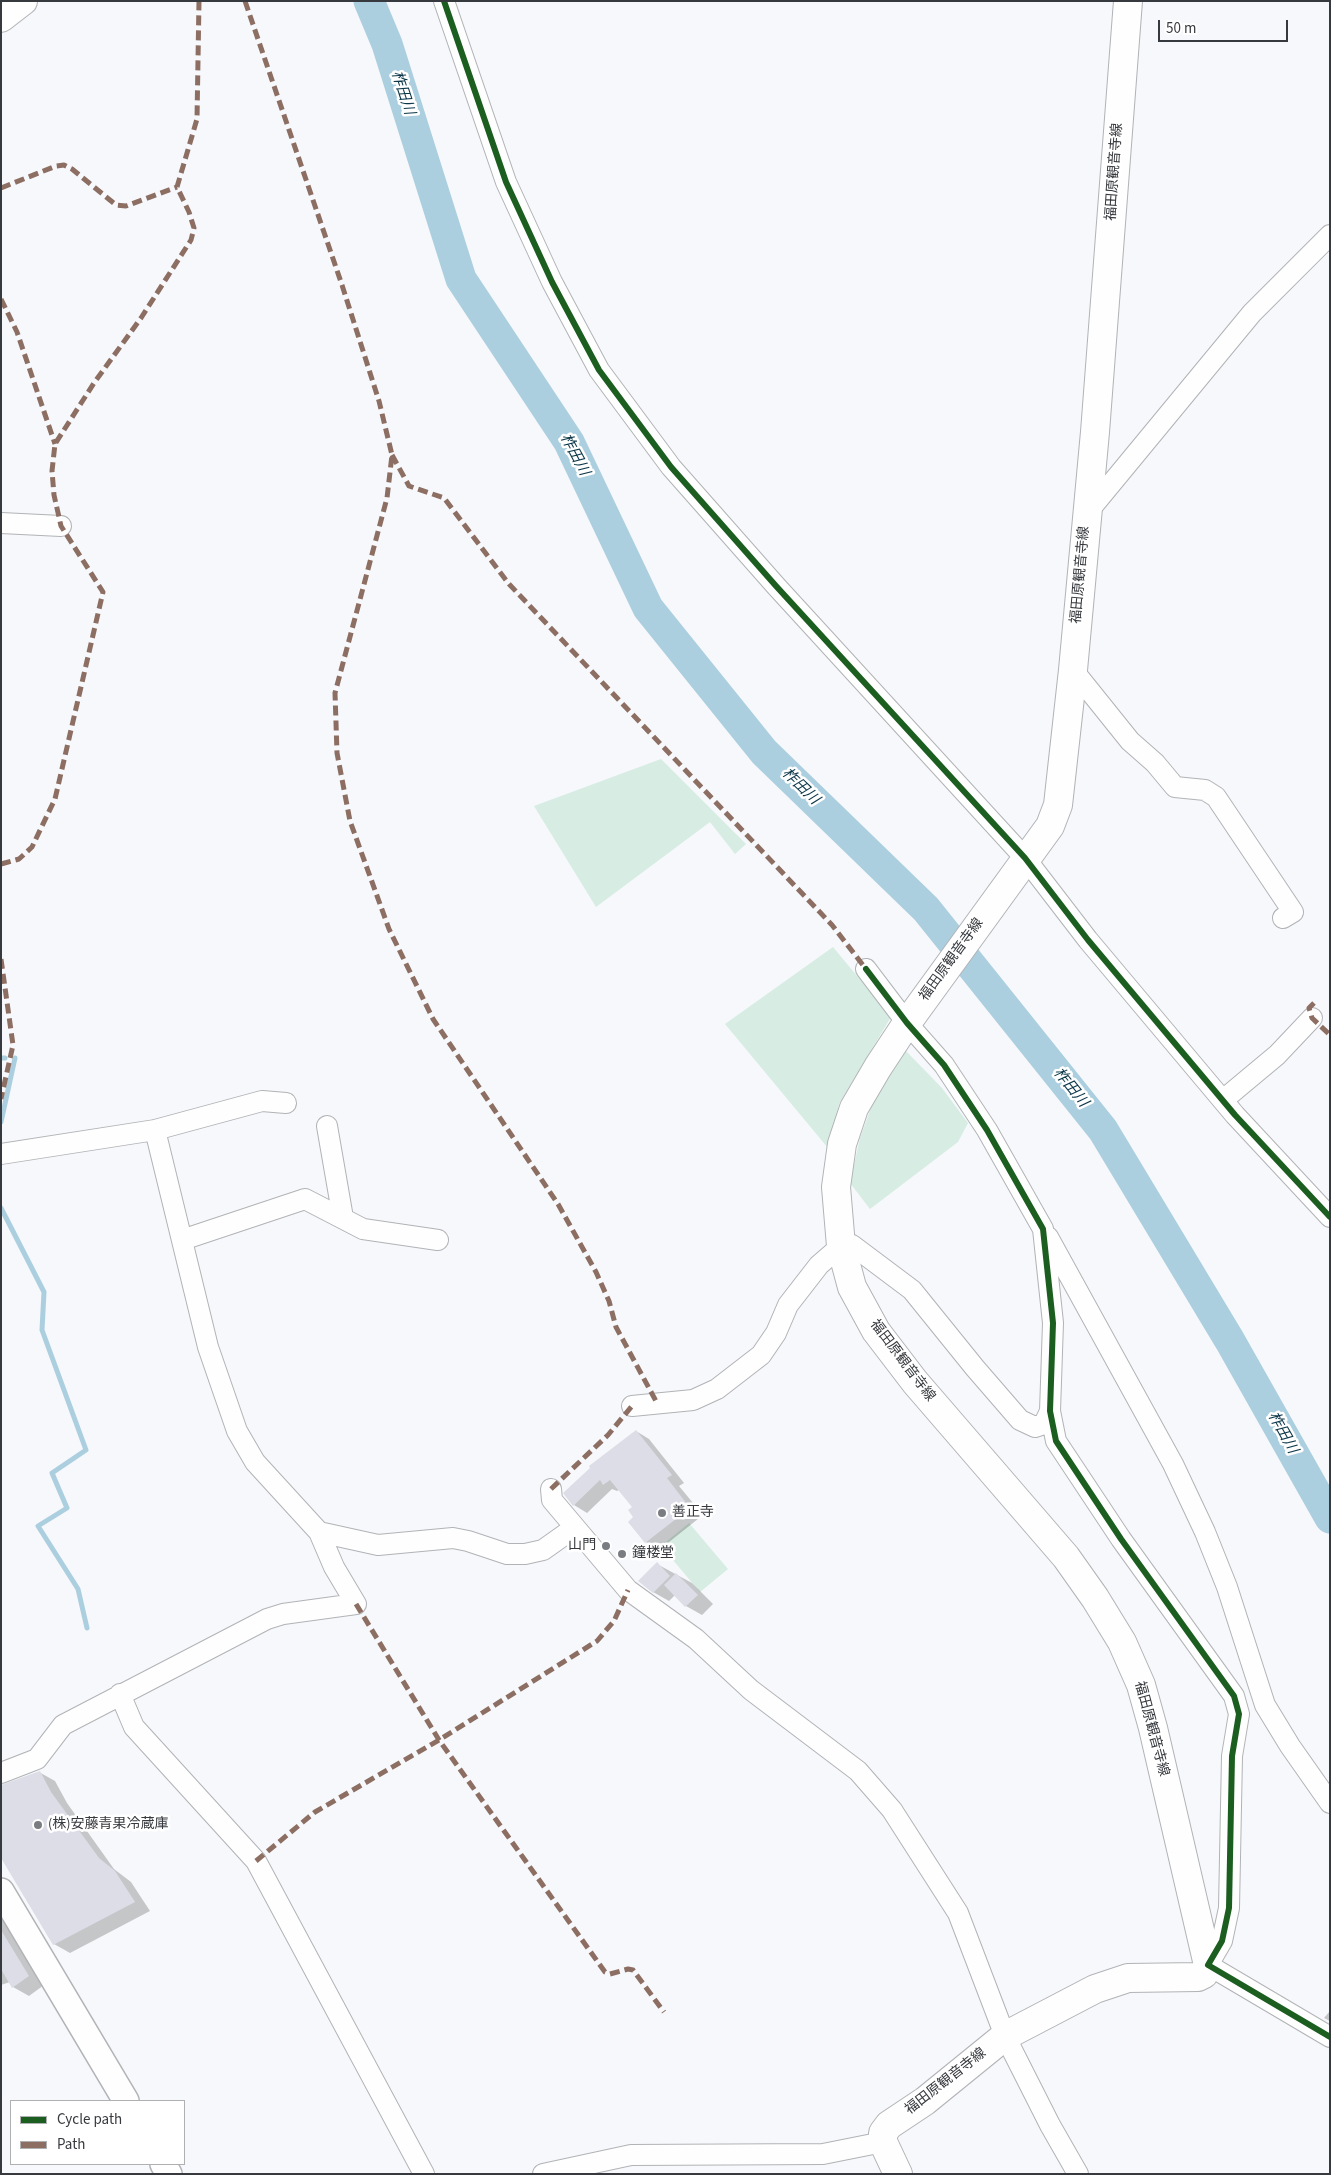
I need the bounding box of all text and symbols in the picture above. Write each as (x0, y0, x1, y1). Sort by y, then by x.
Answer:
scale bar (1161, 10, 1291, 42)
text: 50 m (1166, 18, 1196, 39)
water label: 柞田川 (386, 69, 418, 117)
street label: 福田原観音寺線 (1103, 123, 1127, 221)
water label: 柞田川 (555, 431, 593, 479)
street label: 福田原観音寺線 (1068, 525, 1094, 625)
water label: 柞田川 (778, 765, 822, 809)
street label: 福田原観音寺線 (916, 915, 988, 1005)
water label: 柞田川 (1049, 1065, 1091, 1111)
street label: 福田原観音寺線 (866, 1317, 938, 1405)
water label: 柞田川 (1263, 1409, 1301, 1457)
place label: 善正寺 (672, 1505, 714, 1521)
marker: 善正寺 (656, 1507, 668, 1519)
place label: 山門 (568, 1538, 596, 1554)
marker: 山門 (600, 1540, 612, 1552)
place label: 鐘楼堂 (632, 1546, 674, 1562)
marker: 鐘楼堂 (616, 1548, 628, 1560)
street label: 福田原観音寺線 (1130, 1679, 1172, 1779)
place label: (株)安藤青果冷蔵庫 (48, 1817, 168, 1833)
marker: (株)安藤青果冷蔵庫 (32, 1819, 44, 1831)
street label: 福田原観音寺線 (902, 2045, 990, 2119)
legend (10, 2100, 185, 2165)
text: Cycle path (57, 2109, 122, 2130)
text: Path (57, 2134, 85, 2155)

